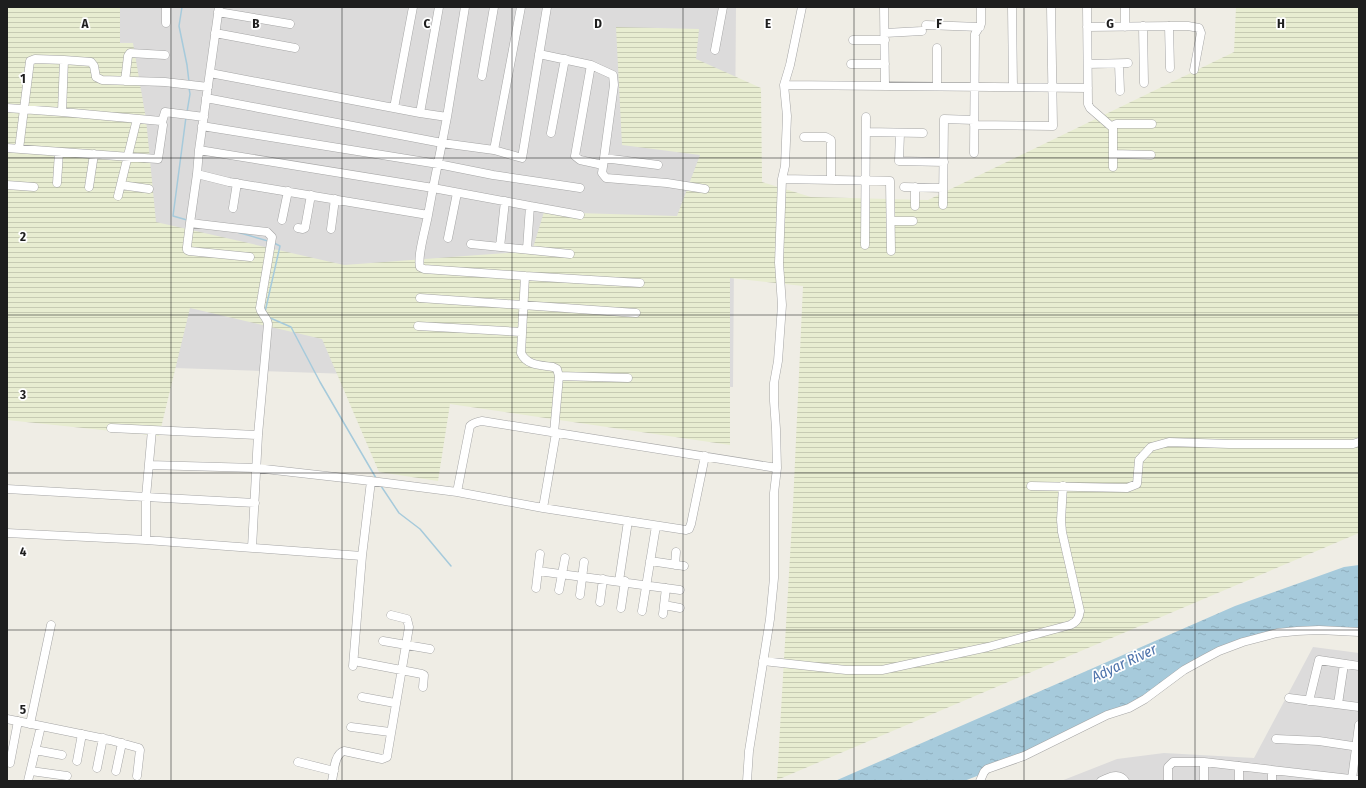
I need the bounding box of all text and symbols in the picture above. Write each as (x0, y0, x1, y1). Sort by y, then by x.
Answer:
text: A (80, 16, 89, 31)
text: B (252, 16, 260, 31)
text: C (424, 16, 431, 31)
text: D (594, 16, 602, 31)
text: E (765, 16, 771, 31)
text: F (936, 16, 942, 31)
text: G (1106, 16, 1114, 31)
text: H (1277, 16, 1285, 31)
text: 1 (20, 71, 26, 86)
text: 2 (19, 229, 26, 244)
text: 3 (19, 387, 26, 402)
text: 4 (20, 544, 27, 559)
water label: Adyar River (1088, 640, 1160, 686)
text: 5 (20, 702, 26, 717)

